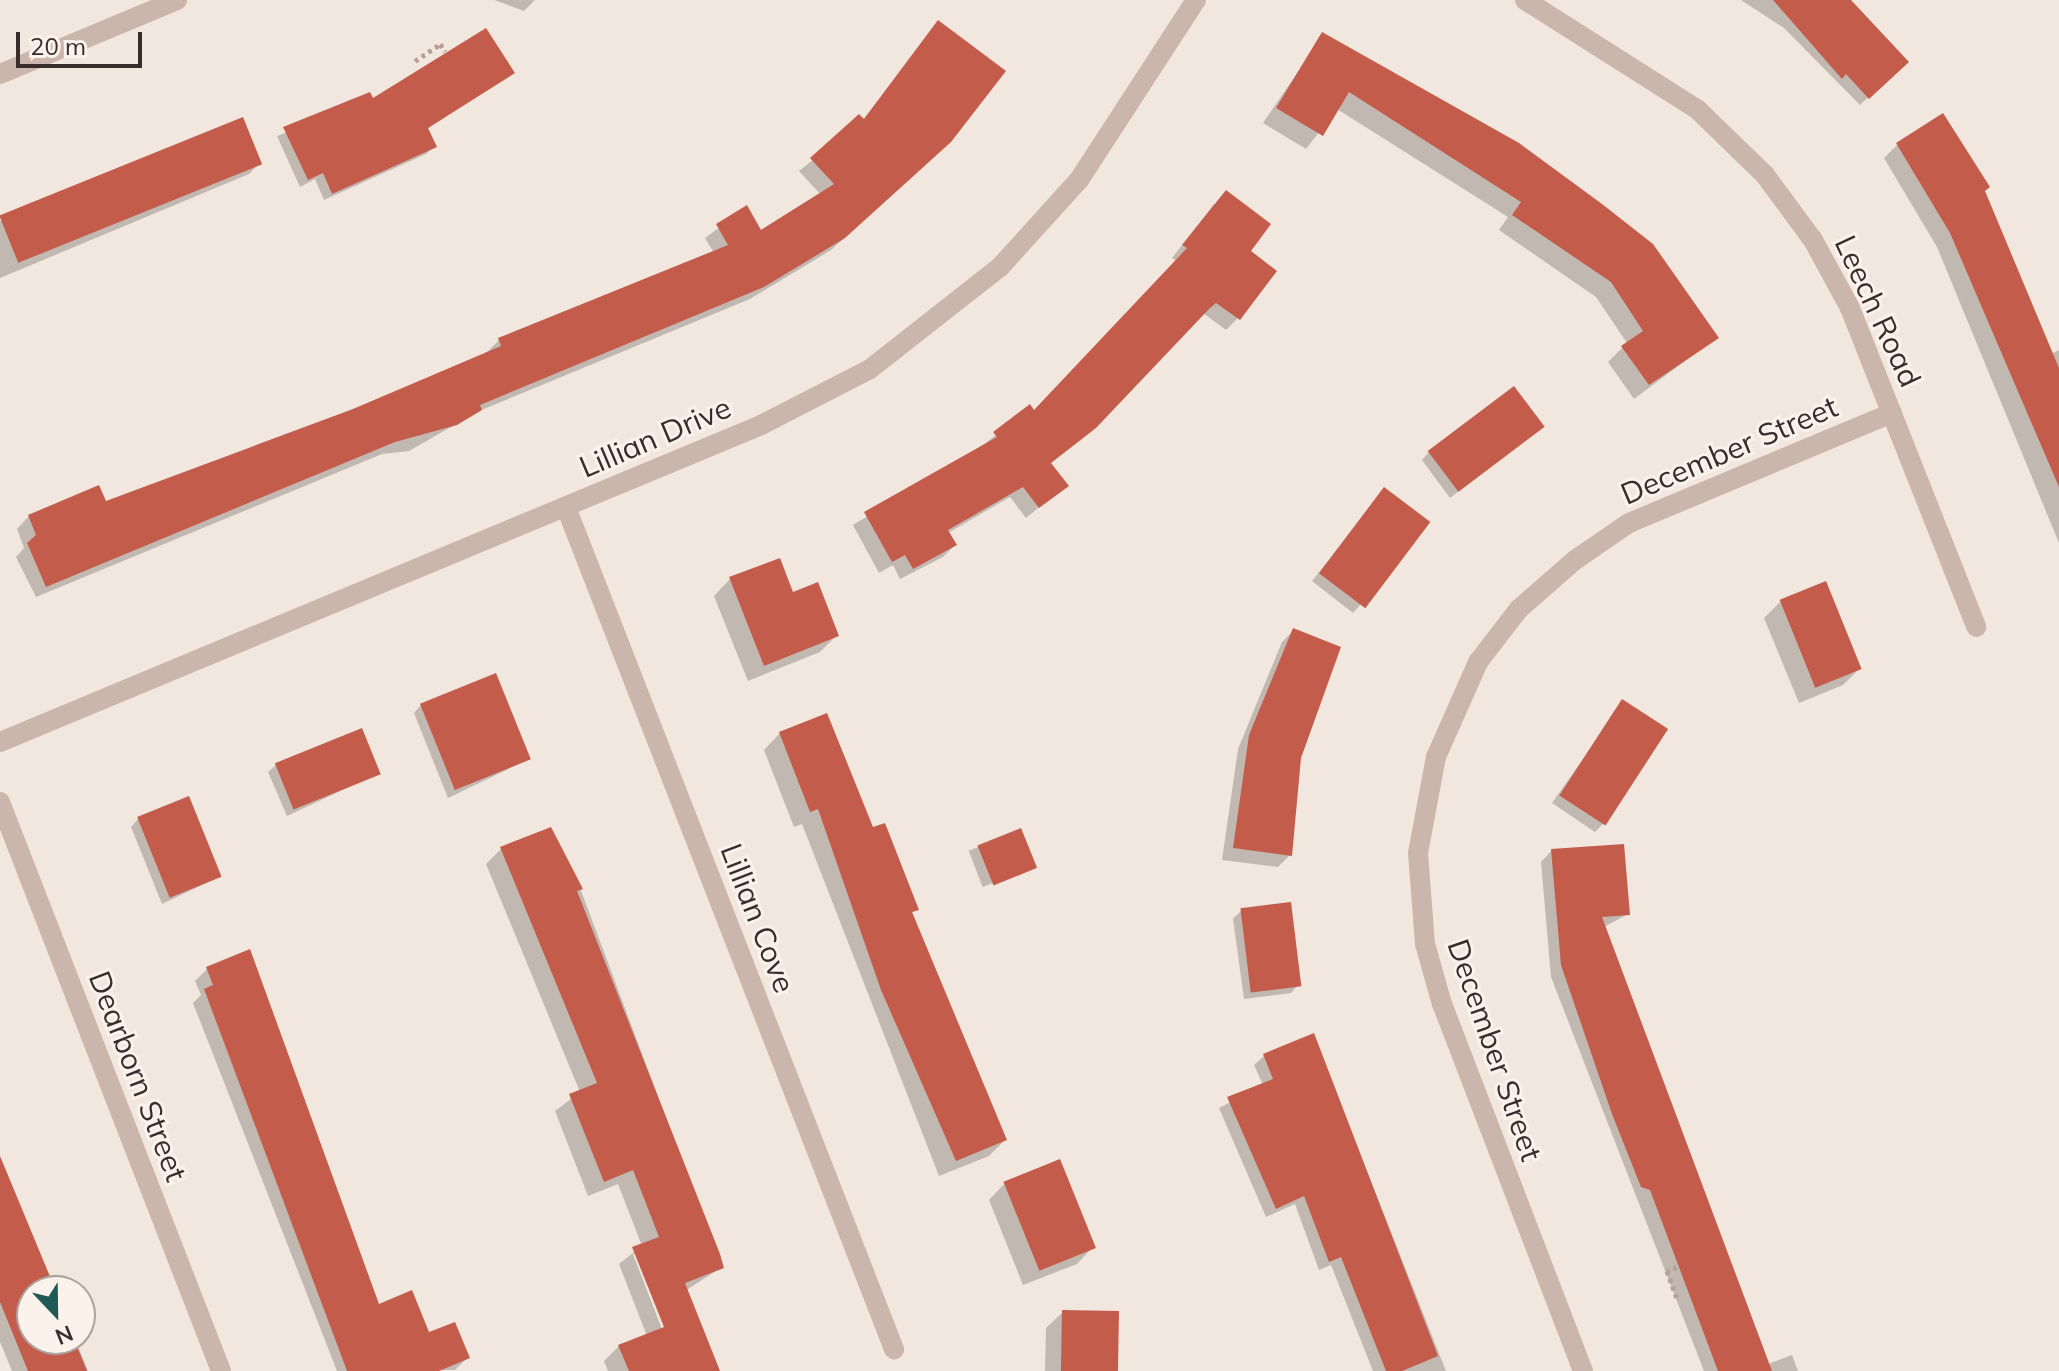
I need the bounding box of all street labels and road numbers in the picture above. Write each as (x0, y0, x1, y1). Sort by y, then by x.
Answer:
street label: Leech Road (1827, 230, 1929, 392)
street label: December Street (1615, 388, 1843, 512)
street label: Lillian Drive (574, 389, 736, 485)
street label: Lillian Cove (713, 838, 803, 998)
street label: December Street (1440, 934, 1550, 1166)
street label: Dearborn Street (81, 966, 195, 1186)

